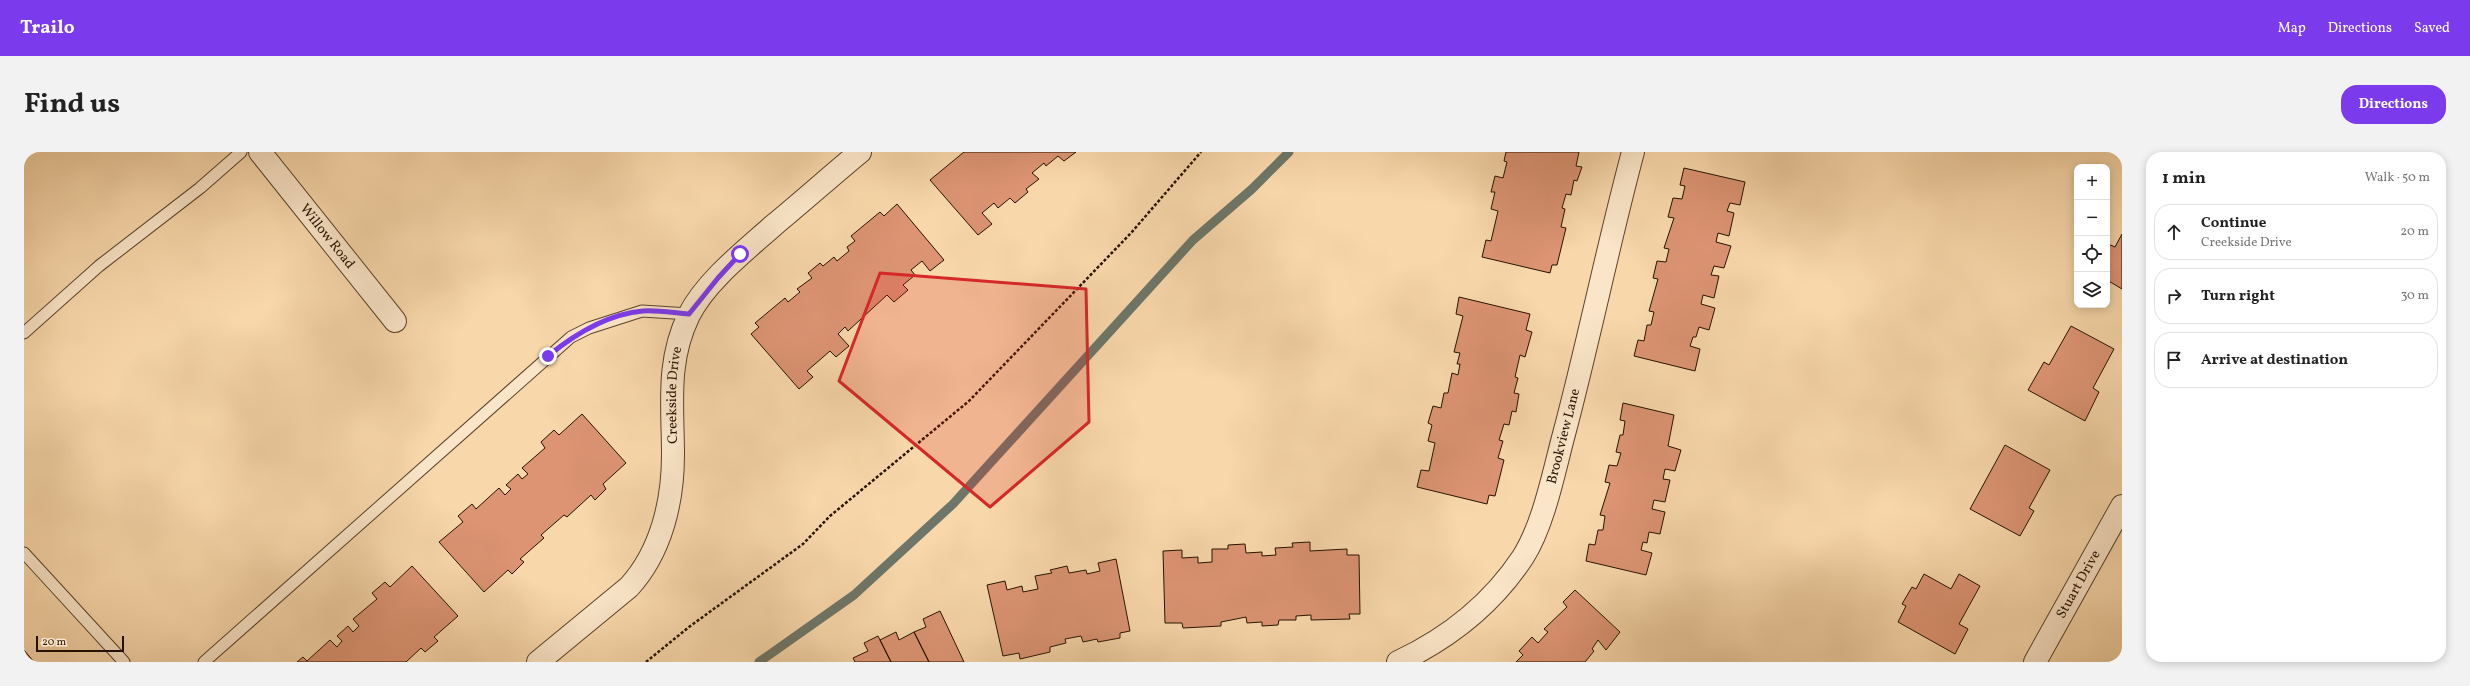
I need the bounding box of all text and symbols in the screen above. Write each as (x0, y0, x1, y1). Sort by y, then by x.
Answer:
text: Trailo (20, 15, 75, 41)
text: Map (2278, 19, 2306, 38)
text: Directions (2328, 19, 2392, 38)
text: Saved (2414, 19, 2450, 38)
text: Find us (24, 85, 120, 124)
button: Directions (2341, 85, 2446, 124)
map controls (2074, 164, 2110, 308)
button: + (2074, 164, 2110, 200)
text: 1 min (2162, 167, 2206, 190)
text: Walk · 50 m (2365, 169, 2430, 187)
street label: Willow Road (296, 200, 359, 273)
button: − (2074, 200, 2110, 236)
text: Continue (2201, 213, 2266, 234)
icon: ahead (2163, 221, 2185, 243)
text: 20 m (2400, 223, 2429, 241)
text: Creekside Drive (2201, 234, 2292, 252)
button: locate (2074, 236, 2110, 272)
route start (731, 245, 749, 263)
button: layers (2074, 272, 2110, 308)
icon: right (2163, 285, 2185, 307)
text: Turn right (2201, 286, 2275, 307)
text: 30 m (2401, 287, 2429, 305)
street label: Creekside Drive (662, 344, 687, 444)
route end (539, 347, 557, 365)
icon: arrive (2163, 349, 2185, 371)
text: Arrive at destination (2201, 350, 2348, 371)
street label: Brookview Lane (1542, 386, 1585, 486)
street label: Stuart Drive (2052, 546, 2105, 622)
scale bar (36, 634, 124, 653)
text: 20 m (42, 635, 66, 650)

